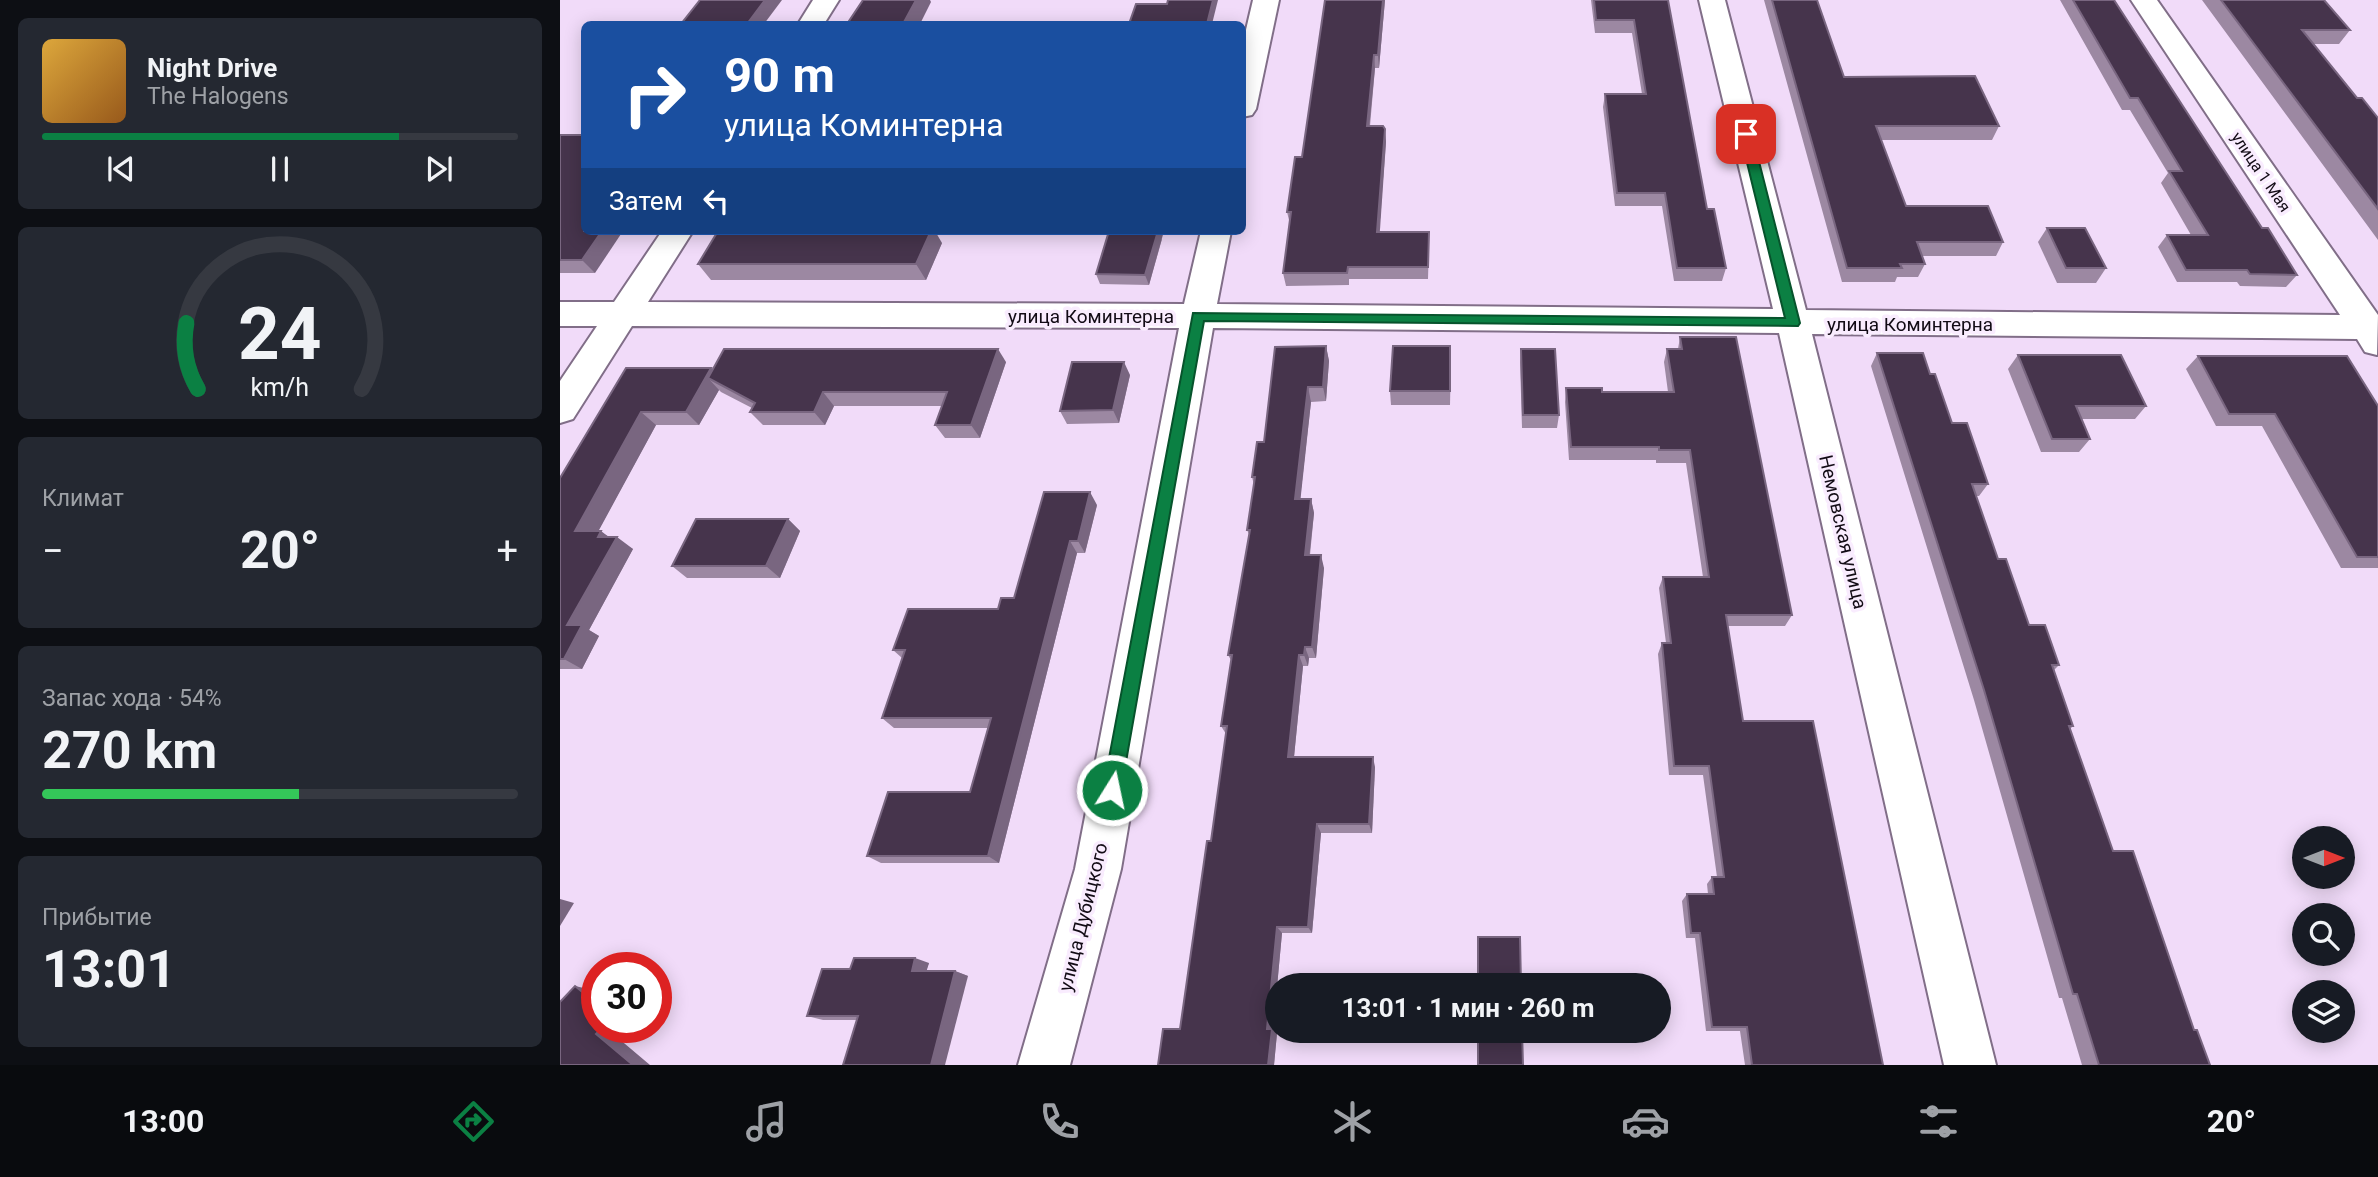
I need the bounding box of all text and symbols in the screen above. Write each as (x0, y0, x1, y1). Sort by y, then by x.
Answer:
text: 90 m (724, 47, 835, 104)
icon: right (609, 49, 700, 140)
text: Night Drive (147, 53, 277, 83)
text: The Halogens (147, 83, 289, 110)
pin (1716, 104, 1776, 164)
text: улица Коминтерна (724, 106, 1004, 144)
icon: arrive (1727, 115, 1765, 153)
street label: улица 1 Мая (2227, 128, 2295, 216)
icon: previous (102, 150, 140, 188)
icon: pause (261, 150, 299, 188)
icon: next (420, 150, 458, 188)
icon: left (697, 182, 735, 220)
text: Затем (609, 186, 683, 216)
text: 24 (238, 292, 322, 378)
street label: улица Коминтерна (1008, 305, 1174, 328)
street label: улица Коминтерна (1827, 313, 1993, 336)
text: km/h (251, 373, 309, 402)
street label: Немовская улица (1814, 453, 1872, 611)
text: Климат (42, 485, 124, 512)
text: 20° (240, 520, 320, 581)
text: − (42, 529, 64, 573)
text: + (496, 529, 518, 573)
text: Запас хода · 54% (42, 685, 222, 712)
text: 270 km (42, 720, 217, 781)
position arrow (1075, 753, 1149, 827)
north arrow (2292, 826, 2356, 889)
map controls (2292, 826, 2355, 1043)
street label: улица Дубицкого (1053, 840, 1113, 994)
button: search (2292, 903, 2355, 966)
text: Прибытие (42, 904, 152, 931)
text: 13:01 (42, 939, 176, 1000)
speed limit sign: 30 (581, 952, 672, 1043)
button: layers (2292, 980, 2355, 1043)
text: 13:01 · 1 мин · 260 m (1342, 993, 1594, 1023)
icon: directions (449, 1097, 498, 1146)
icon: music (742, 1097, 791, 1146)
icon: phone (1035, 1097, 1084, 1146)
icon: climate (1328, 1097, 1377, 1146)
icon: car (1621, 1097, 1670, 1146)
icon: filters (1914, 1097, 1963, 1146)
text: 13:00 (122, 1102, 204, 1140)
text: 20° (2207, 1102, 2256, 1140)

